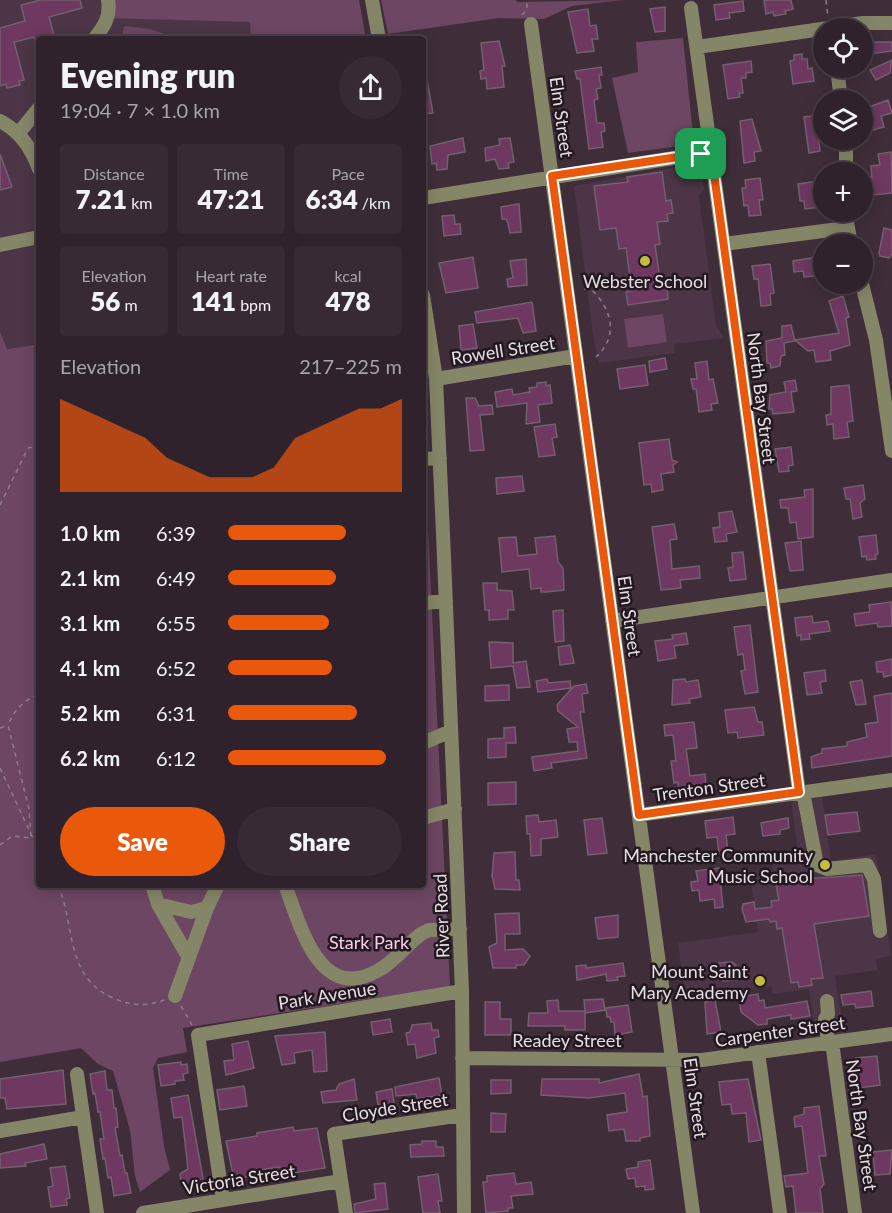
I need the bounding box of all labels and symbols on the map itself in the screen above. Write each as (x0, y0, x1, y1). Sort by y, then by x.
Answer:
street label: Elm Street (545, 75, 579, 159)
pin (675, 128, 726, 179)
marker: Webster School (638, 254, 652, 268)
place label: Webster School (583, 270, 707, 292)
street label: Rowell Street (450, 331, 557, 369)
street label: North Bay Street (743, 331, 781, 466)
street label: Elm Street (613, 574, 647, 658)
street label: Trenton Street (652, 768, 767, 806)
place label: Manchester Community Music School (623, 844, 814, 887)
marker: Manchester Community Music School (818, 858, 832, 872)
street label: River Road (429, 873, 453, 959)
park label: Stark Park (329, 931, 410, 953)
place label: Mount Saint Mary Academy (630, 960, 749, 1003)
marker: Mount Saint Mary Academy (753, 974, 767, 988)
street label: Park Avenue (277, 976, 377, 1014)
street label: Carpenter Street (714, 1011, 847, 1051)
street label: Readey Street (512, 1029, 622, 1051)
street label: Elm Street (679, 1056, 713, 1140)
street label: North Bay Street (842, 1058, 882, 1193)
street label: Cloyde Street (341, 1088, 450, 1126)
street label: Victoria Street (181, 1159, 297, 1199)

